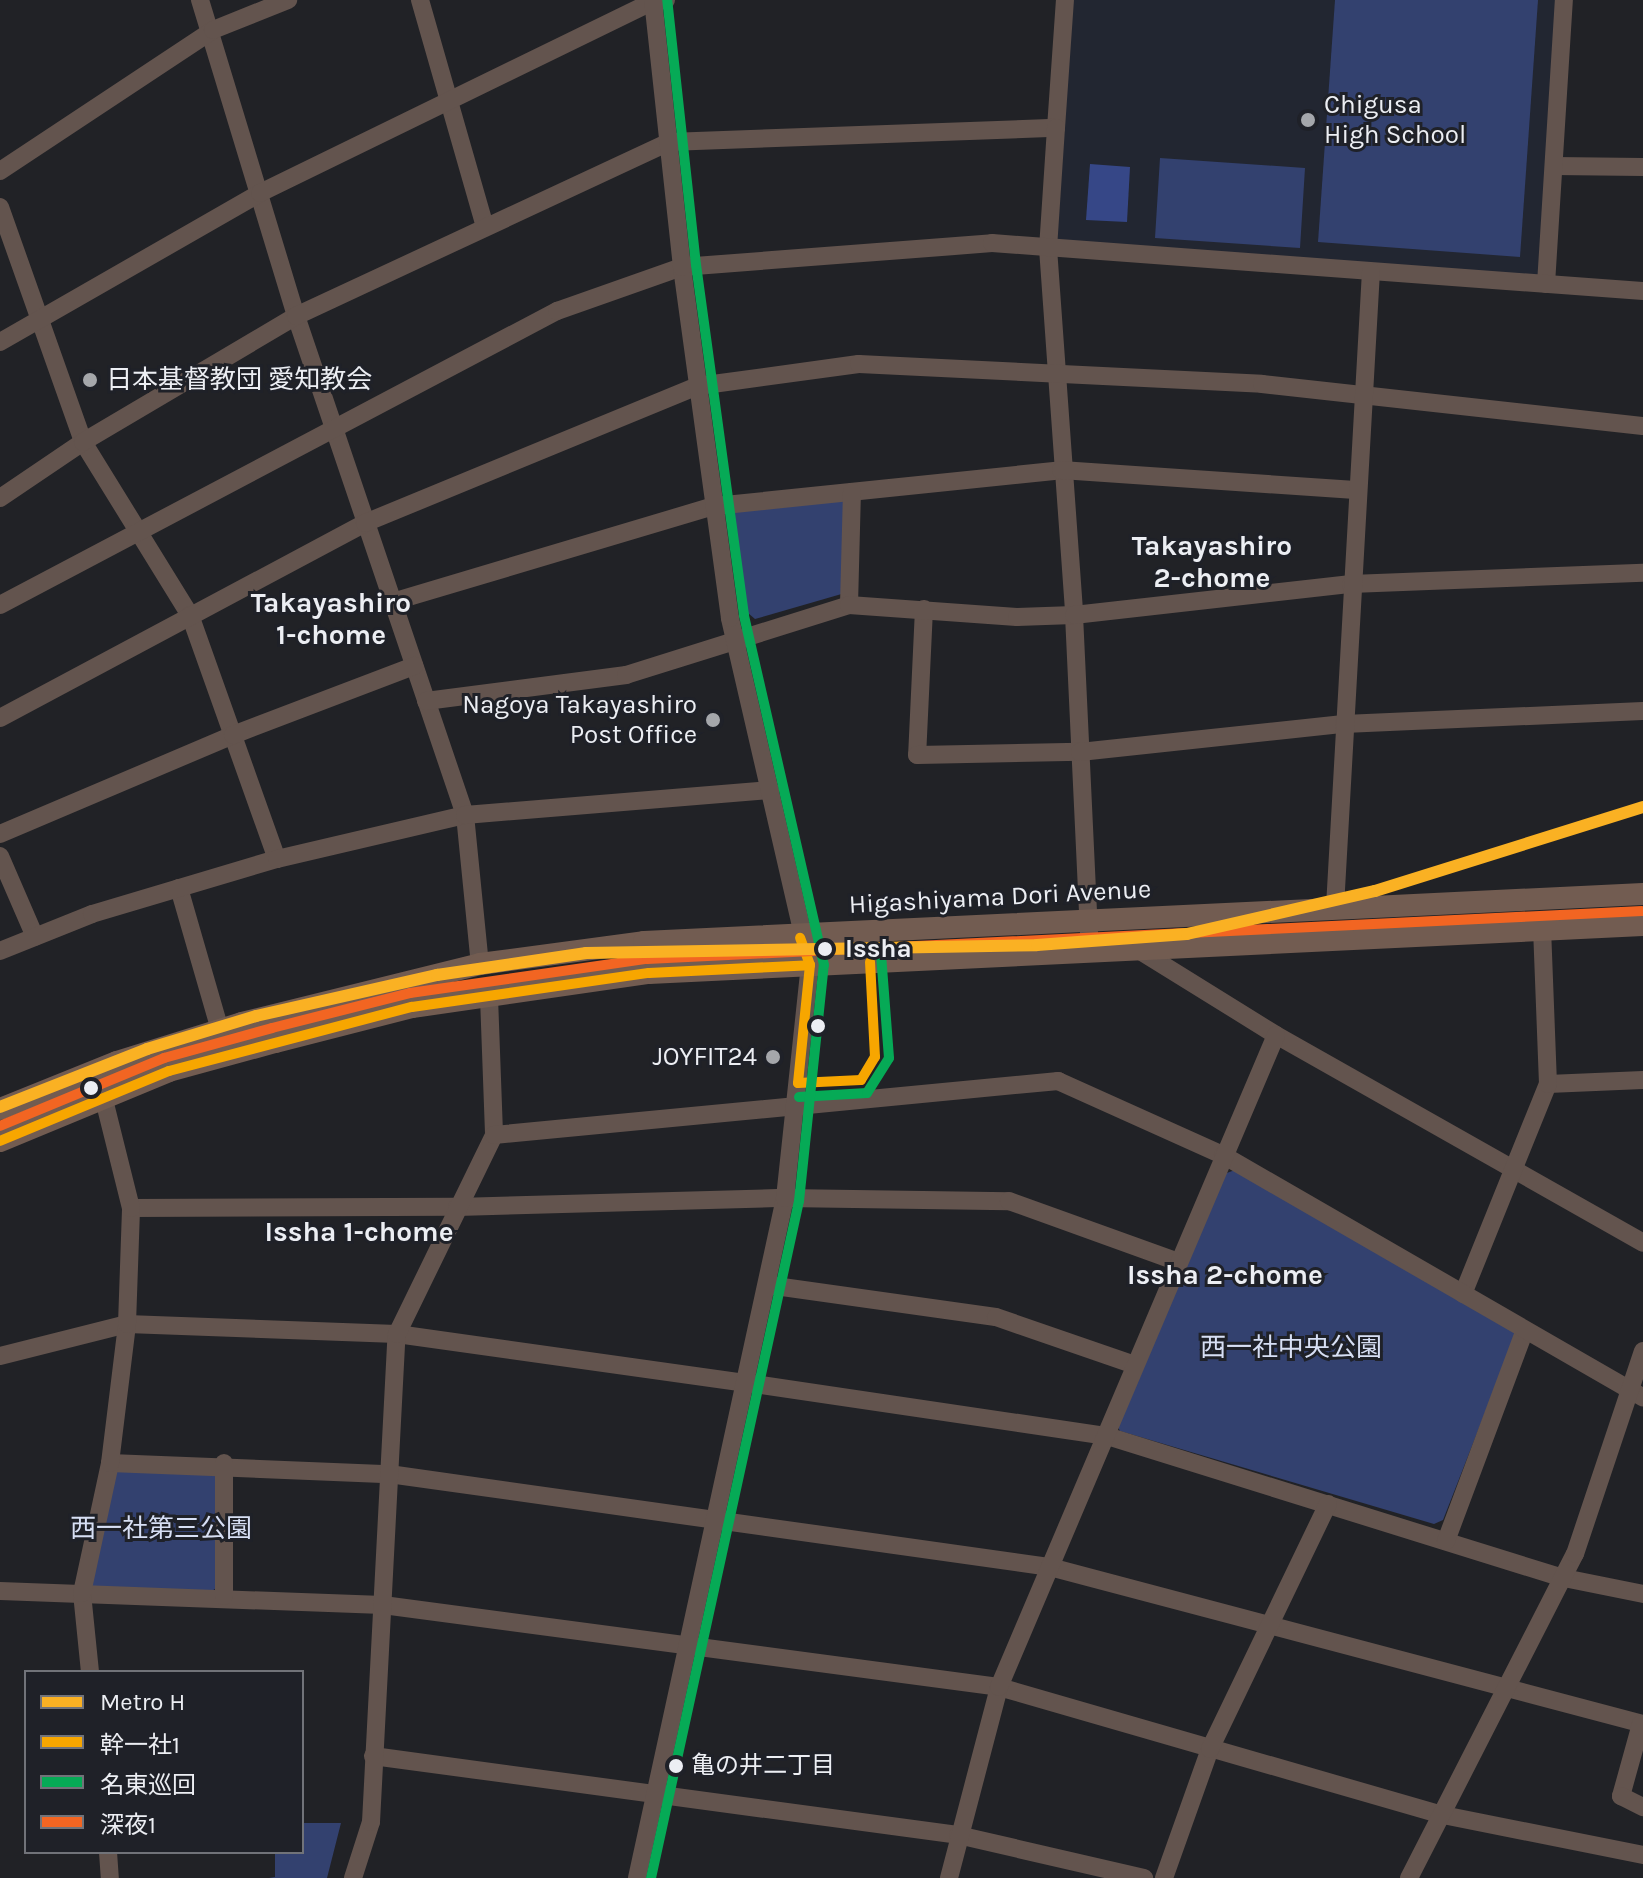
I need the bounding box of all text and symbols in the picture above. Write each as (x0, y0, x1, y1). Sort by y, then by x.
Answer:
place label: Chigusa High School (1324, 89, 1466, 150)
marker: Chigusa High School (1299, 111, 1317, 129)
place label: 日本基督教団 愛知教会 (106, 364, 372, 396)
marker: 日本基督教団 愛知教会 (81, 371, 99, 389)
district label: Takayashiro 2-chome (1132, 529, 1292, 595)
district label: Takayashiro 1-chome (251, 586, 411, 652)
place label: Nagoya Takayashiro Post Office (462, 689, 697, 750)
marker: Nagoya Takayashiro Post Office (704, 711, 722, 729)
street label: Higashiyama Dori Avenue (848, 874, 1152, 920)
place label: Issha (845, 933, 912, 965)
marker: Issha (812, 936, 838, 962)
unlabelled marker (810, 1018, 826, 1034)
place label: JOYFIT24 (652, 1041, 757, 1073)
marker: JOYFIT24 (764, 1048, 782, 1066)
unlabelled marker (83, 1080, 99, 1096)
district label: Issha 1-chome (265, 1215, 453, 1249)
district label: Issha 2-chome (1127, 1258, 1323, 1292)
park label: 西一社中央公園 (1200, 1332, 1382, 1364)
park label: 西一社第三公園 (70, 1513, 252, 1545)
legend (24, 1670, 304, 1854)
text: Metro H (100, 1688, 185, 1716)
text: 幹一社1 (100, 1731, 180, 1759)
place label: 亀の井二丁目 (691, 1752, 835, 1780)
marker: 亀の井二丁目 (668, 1758, 684, 1774)
text: 名東巡回 (100, 1771, 196, 1799)
text: 深夜1 (100, 1811, 156, 1839)

